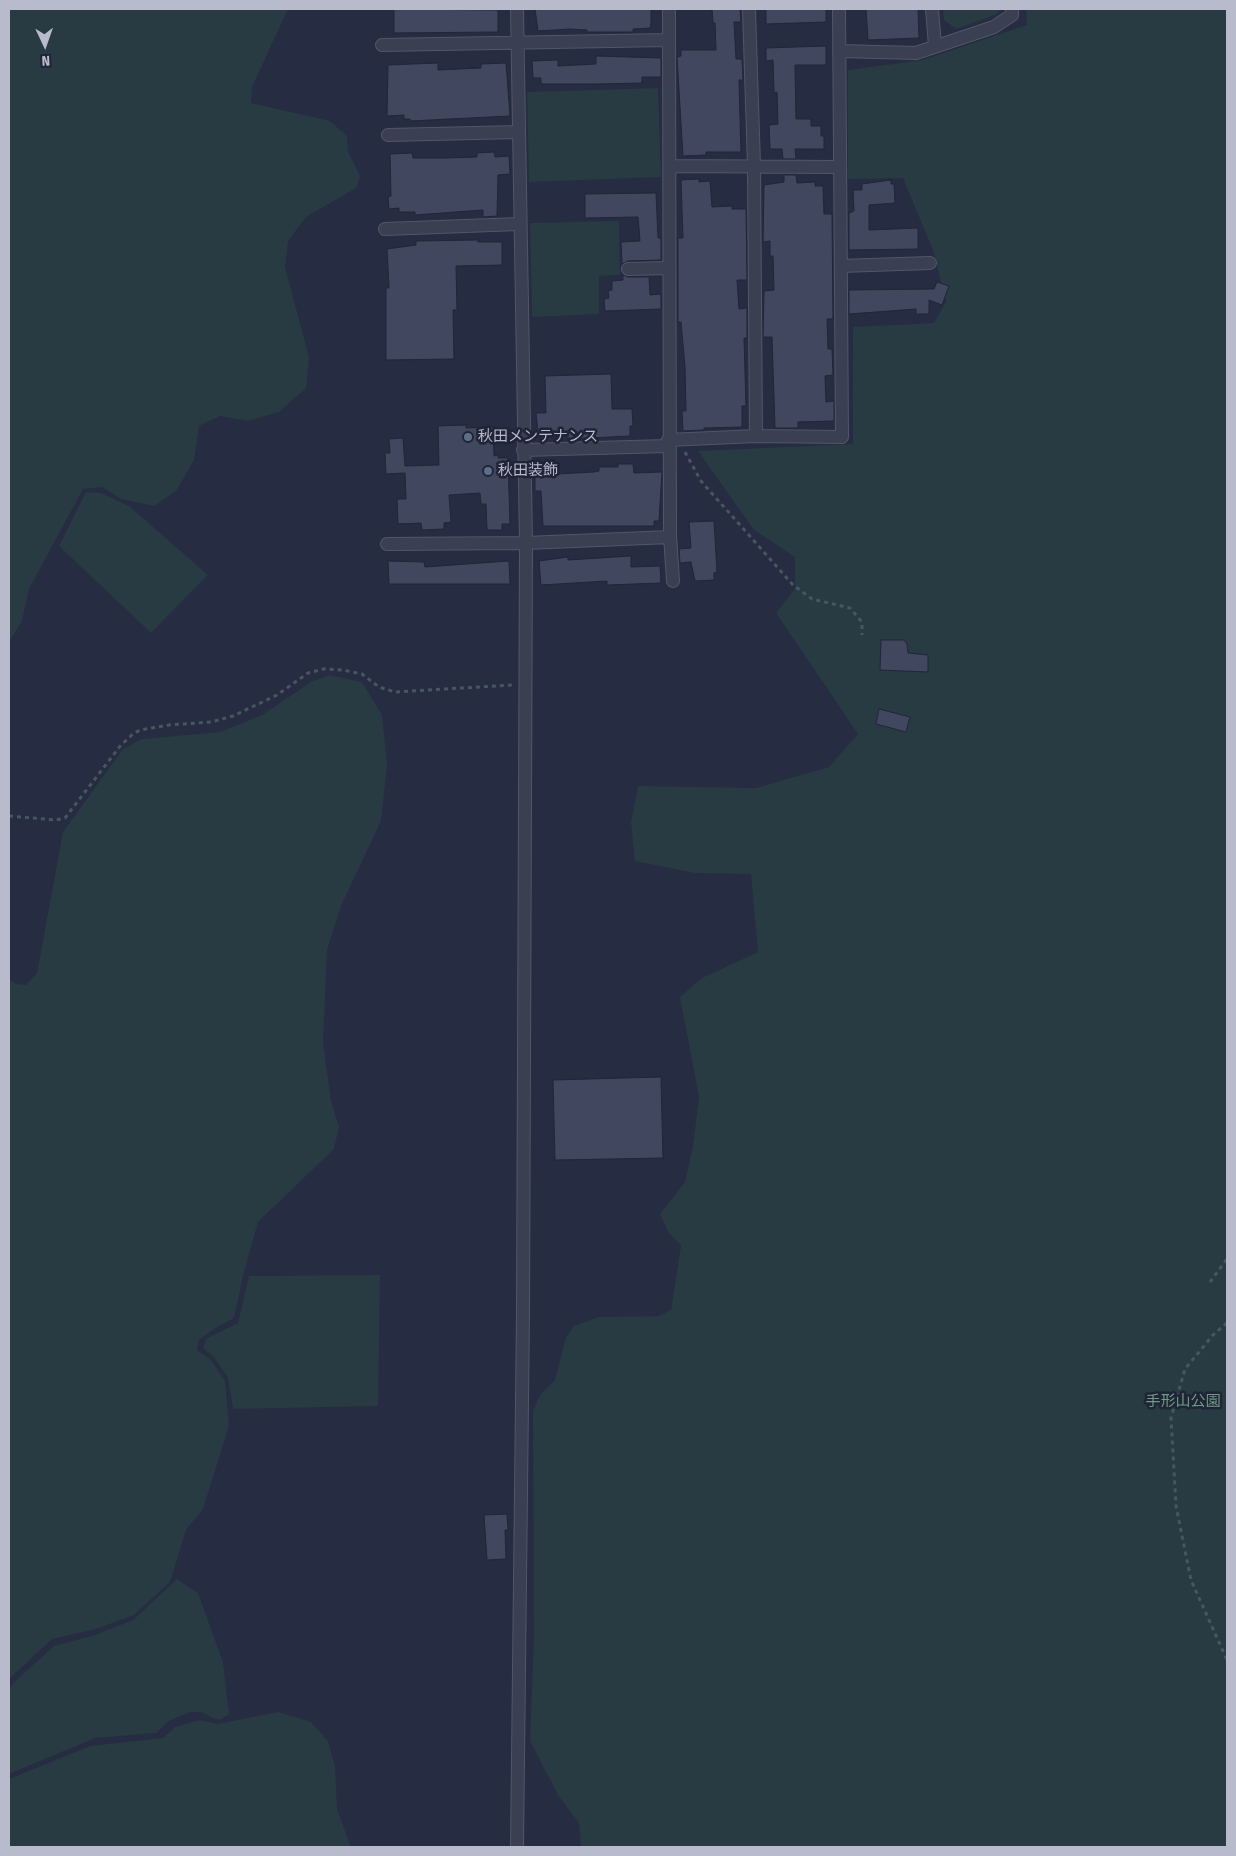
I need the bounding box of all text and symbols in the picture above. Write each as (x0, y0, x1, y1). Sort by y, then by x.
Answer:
north arrow (20, 20, 70, 70)
text: N (41, 52, 50, 69)
place label: 秋田メンテナンス (478, 428, 598, 446)
marker: 秋田メンテナンス (462, 431, 474, 443)
place label: 秋田装飾 (498, 462, 558, 480)
marker: 秋田装飾 (482, 465, 494, 477)
park label: 手形山公園 (1146, 1393, 1220, 1411)

